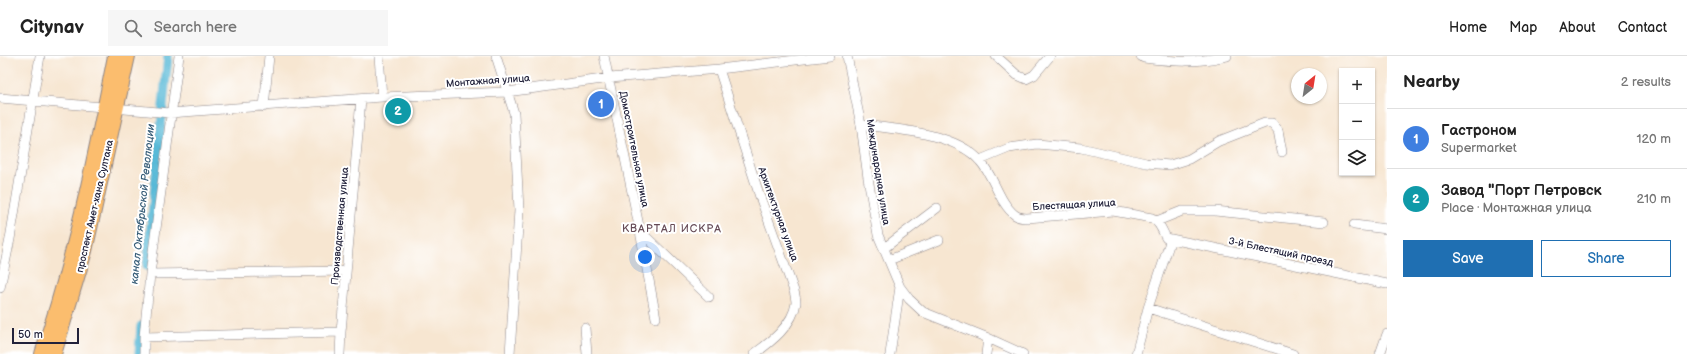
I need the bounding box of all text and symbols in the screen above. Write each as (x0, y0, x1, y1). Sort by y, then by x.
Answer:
search box (108, 10, 388, 46)
text: Citynav (20, 16, 84, 39)
icon: search (122, 17, 144, 39)
text: Search here (154, 18, 237, 37)
text: Home (1449, 19, 1487, 36)
text: Map (1509, 19, 1537, 36)
text: About (1559, 19, 1596, 36)
text: Contact (1618, 19, 1667, 36)
north arrow (1291, 68, 1327, 104)
map controls (1339, 68, 1375, 176)
button: + (1339, 68, 1375, 104)
street label: Монтажная улица (446, 72, 530, 90)
text: Nearby (1403, 72, 1460, 92)
text: 2 results (1621, 74, 1671, 90)
pin: 1 (588, 89, 614, 119)
street label: Домостроительная улица (617, 90, 651, 209)
pin: 2 (385, 96, 411, 126)
button: − (1339, 104, 1375, 140)
street label: Международная улица (864, 118, 892, 226)
text: Гастроном (1441, 121, 1517, 140)
water label: канал Октябрьской Революции (128, 123, 157, 285)
text: 1 (1413, 131, 1419, 147)
text: 120 m (1636, 131, 1671, 147)
street label: проспект Амет-хана Султана (74, 139, 116, 274)
button: layers (1339, 140, 1375, 176)
text: Supermarket (1441, 140, 1517, 156)
street label: Архитектурная улица (755, 165, 801, 263)
street label: Производственная улица (329, 166, 351, 286)
text: Завод "Порт Петровск (1441, 181, 1602, 200)
text: 2 (1412, 191, 1420, 207)
text: 210 m (1637, 191, 1671, 207)
street label: Блестящая улица (1032, 197, 1116, 213)
text: Place · Монтажная улица (1441, 200, 1592, 216)
district label: КВАРТАЛ ИСКРА (622, 222, 722, 235)
street label: 3-й Блестящий проезд (1227, 235, 1334, 269)
button: Save (1403, 240, 1533, 277)
button: Share (1541, 240, 1671, 277)
your location (635, 247, 655, 267)
scale bar (12, 326, 79, 345)
text: 50 m (18, 328, 43, 341)

